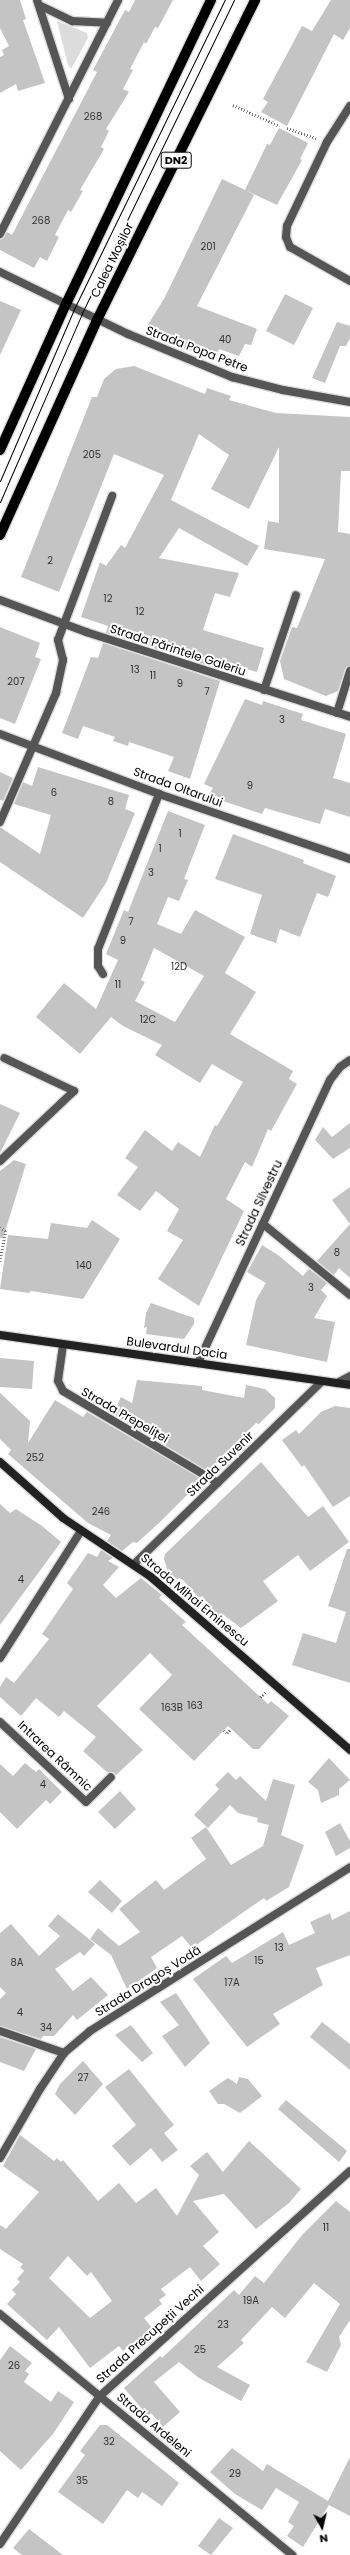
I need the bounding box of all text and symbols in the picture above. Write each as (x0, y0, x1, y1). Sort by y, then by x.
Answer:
house number: 268 (84, 111, 102, 123)
road number: DN2 (160, 151, 192, 169)
house number: 268 (32, 215, 50, 227)
street label: Calea Moșilor (88, 220, 136, 300)
house number: 201 (200, 241, 216, 253)
street label: Strada Popa Petre (144, 323, 250, 375)
house number: 40 (219, 334, 231, 346)
house number: 205 (83, 449, 101, 461)
house number: 2 (47, 555, 53, 567)
house number: 12 (104, 593, 112, 605)
house number: 12 (136, 606, 144, 618)
street label: Strada Părintele Galeriu (108, 621, 248, 679)
house number: 13 (130, 664, 140, 676)
house number: 11 (150, 670, 156, 682)
house number: 207 (7, 676, 25, 688)
house number: 9 (177, 678, 183, 690)
house number: 7 (204, 686, 210, 698)
house number: 3 (279, 714, 285, 726)
street label: Strada Oltarului (131, 764, 225, 810)
house number: 9 (247, 780, 253, 792)
house number: 6 (51, 787, 57, 799)
house number: 8 (108, 796, 114, 808)
house number: 1 (178, 828, 182, 840)
house number: 1 (158, 843, 162, 855)
house number: 3 (148, 867, 154, 879)
house number: 7 (128, 916, 134, 928)
house number: 9 (120, 935, 126, 947)
house number: 12D (171, 961, 187, 973)
house number: 11 (115, 979, 121, 991)
house number: 12C (140, 1014, 156, 1026)
street label: Strada Silvestru (233, 1158, 285, 1248)
house number: 8 (334, 1247, 340, 1259)
house number: 140 (76, 1260, 92, 1272)
house number: 3 (308, 1282, 314, 1294)
street label: Bulevardul Dacia (126, 1334, 228, 1362)
street label: Strada Prepeliței (79, 1384, 171, 1446)
street label: Strada Suvenir (184, 1428, 256, 1500)
house number: 252 (26, 1452, 44, 1464)
house number: 246 (92, 1506, 110, 1518)
street label: Strada Mihai Eminescu (138, 1551, 252, 1649)
house number: 4 (18, 1574, 24, 1586)
house number: 163 (187, 1700, 203, 1712)
house number: 163B (161, 1702, 183, 1714)
street label: Intrarea Râmnic (15, 1718, 95, 1794)
house number: 4 (40, 1779, 46, 1791)
house number: 13 (274, 1942, 284, 1954)
street label: Strada Dragoș Vodă (93, 1943, 203, 2019)
house number: 15 (254, 1955, 264, 1967)
house number: 8A (10, 1957, 24, 1969)
house number: 17A (224, 1977, 240, 1989)
house number: 4 (17, 2007, 23, 2019)
house number: 34 (40, 2022, 52, 2034)
house number: 27 (77, 2072, 89, 2084)
house number: 11 (323, 2222, 329, 2234)
street label: Strada Precupeții Vechi (93, 2282, 207, 2386)
house number: 19A (243, 2295, 259, 2307)
house number: 23 (217, 2319, 229, 2331)
house number: 25 (194, 2344, 206, 2356)
house number: 26 (8, 2360, 20, 2372)
street label: Strada Ardeleni (114, 2390, 194, 2460)
house number: 32 (103, 2436, 115, 2448)
house number: 29 (229, 2468, 241, 2480)
house number: 35 (76, 2475, 88, 2487)
north arrow (302, 2507, 342, 2547)
text: N (318, 2530, 329, 2547)

